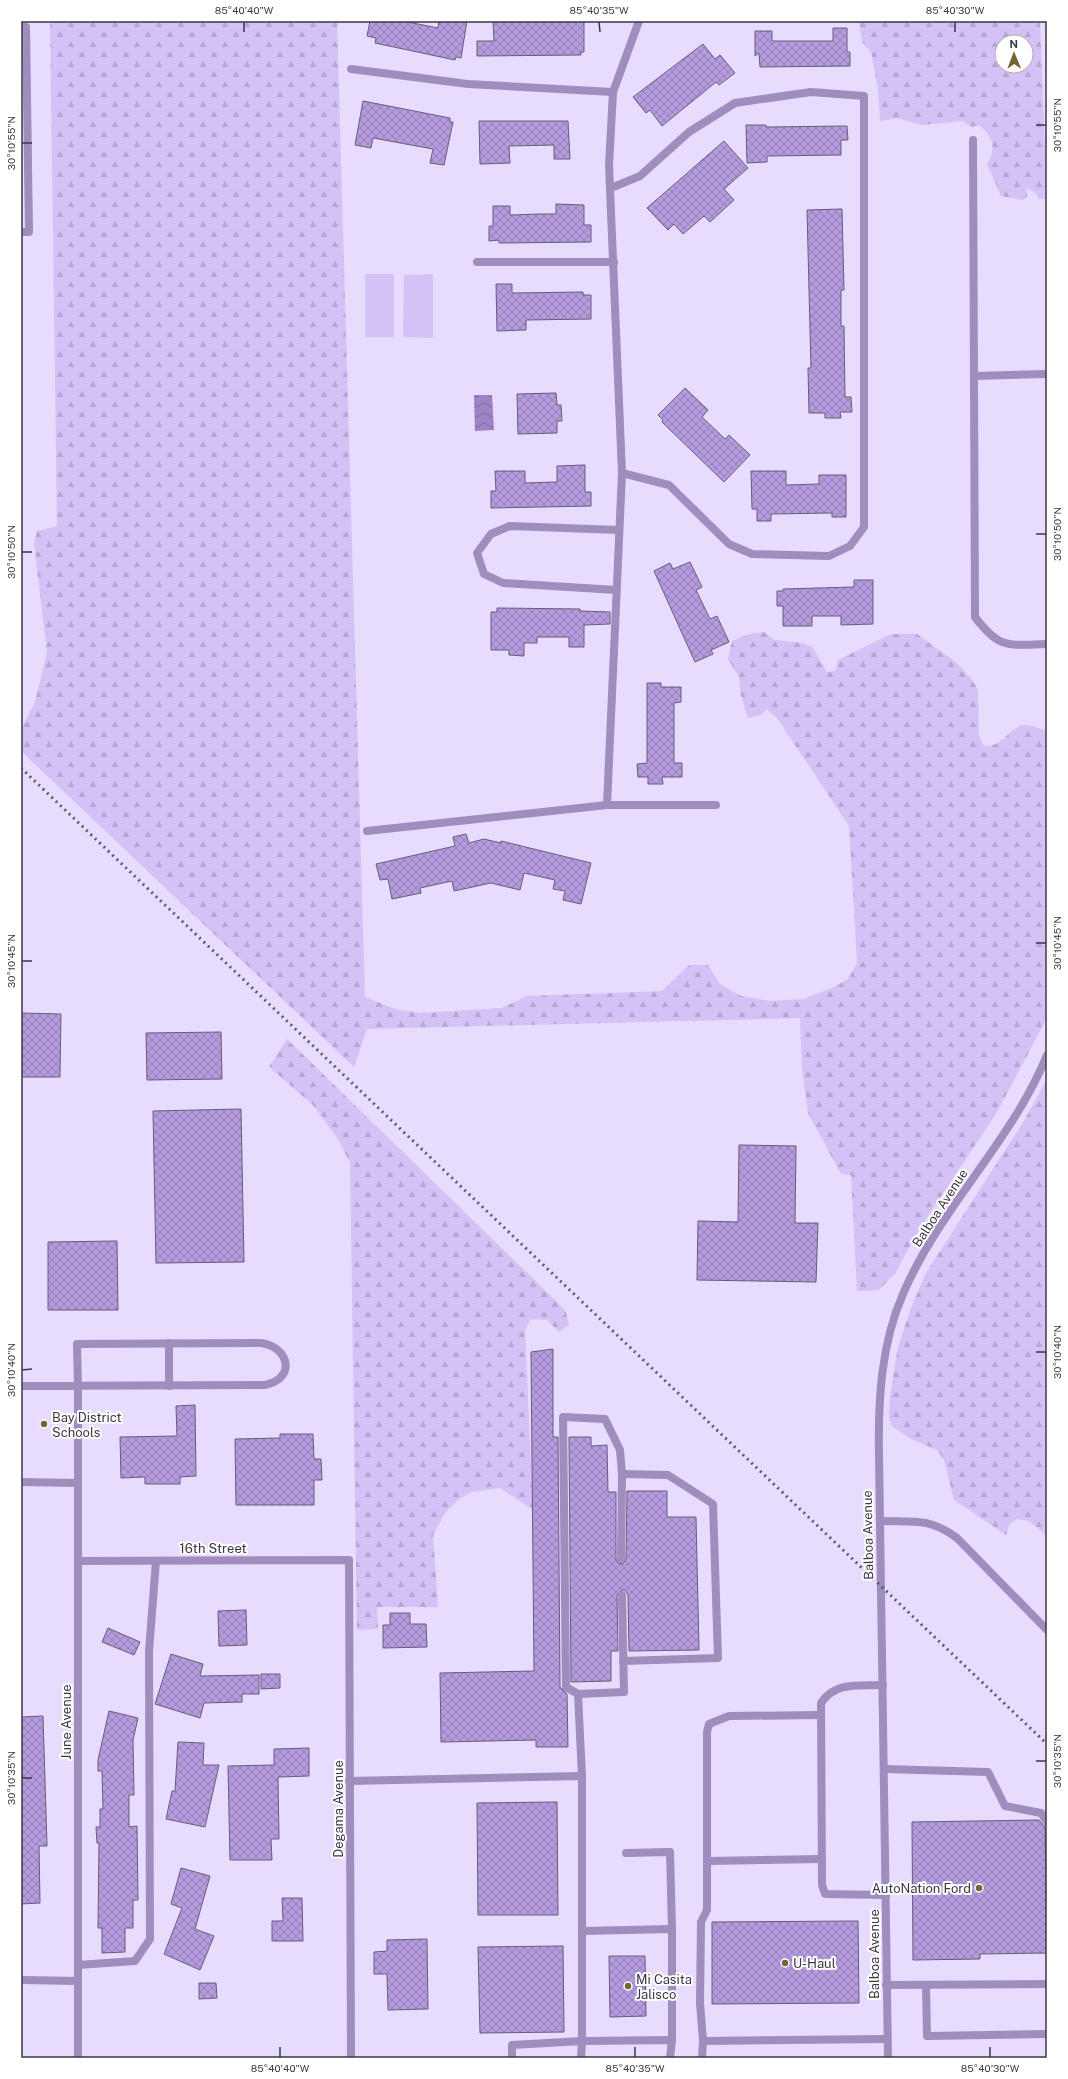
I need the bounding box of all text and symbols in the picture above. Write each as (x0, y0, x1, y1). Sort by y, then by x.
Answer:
text: 85°40'40"W (215, 4, 274, 16)
text: 85°40'35"W (570, 4, 629, 16)
text: 85°40'30"W (926, 4, 985, 16)
north arrow (994, 34, 1034, 74)
text: N (1009, 38, 1018, 50)
text: 30°10'55"N (1051, 98, 1063, 152)
text: 30°10'55"N (5, 116, 17, 170)
text: 30°10'50"N (1051, 507, 1063, 561)
text: 30°10'50"N (5, 525, 17, 579)
text: 30°10'45"N (1051, 916, 1063, 970)
text: 30°10'45"N (5, 934, 17, 988)
street label: Balboa Avenue (909, 1166, 971, 1250)
text: 30°10'40"N (1051, 1325, 1063, 1379)
text: 30°10'40"N (5, 1343, 17, 1397)
place label: Bay District Schools (52, 1410, 122, 1440)
marker: Bay District Schools (39, 1419, 49, 1429)
street label: Balboa Avenue (860, 1490, 876, 1580)
street label: 16th Street (179, 1541, 247, 1556)
street label: June Avenue (59, 1684, 74, 1760)
text: 30°10'35"N (1051, 1734, 1063, 1788)
text: 30°10'35"N (5, 1751, 17, 1805)
street label: Degama Avenue (331, 1760, 346, 1858)
place label: AutoNation Ford (872, 1881, 971, 1896)
marker: AutoNation Ford (974, 1883, 984, 1893)
street label: Balboa Avenue (867, 1909, 882, 1999)
place label: U-Haul (793, 1956, 836, 1971)
marker: U-Haul (780, 1958, 790, 1968)
place label: Mi Casita Jalisco (636, 1972, 692, 2002)
marker: Mi Casita Jalisco (623, 1981, 633, 1991)
text: 85°40'40"W (251, 2062, 310, 2074)
text: 85°40'35"W (606, 2062, 665, 2074)
text: 85°40'30"W (961, 2062, 1020, 2074)

